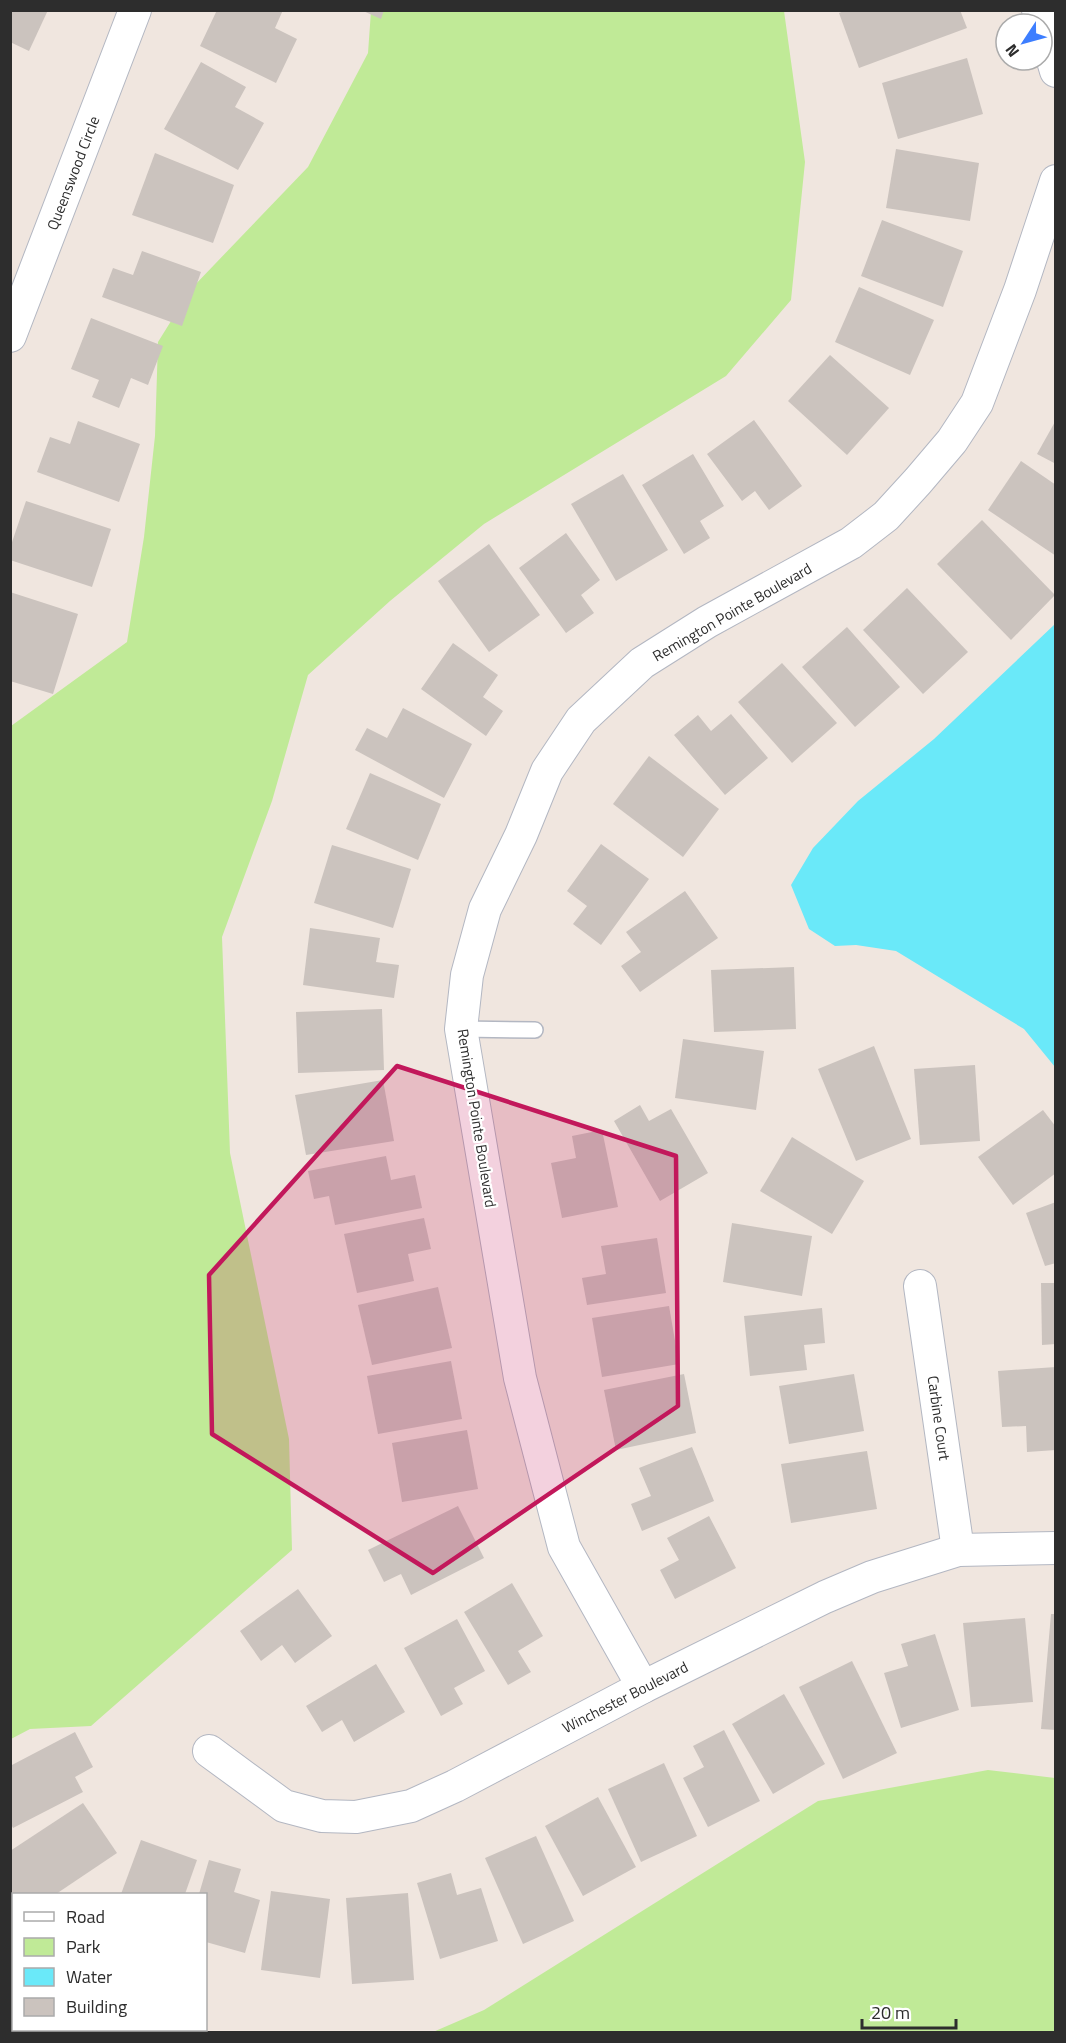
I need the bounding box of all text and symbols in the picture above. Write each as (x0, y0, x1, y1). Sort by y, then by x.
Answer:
north arrow (994, 12, 1054, 72)
text: N (999, 39, 1025, 62)
street label: Queenswood Circle (41, 113, 105, 233)
street label: Remington Pointe Boulevard (648, 557, 816, 667)
street label: Remington Pointe Boulevard (452, 1027, 502, 1209)
street label: Carbine Court (922, 1374, 956, 1463)
street label: Winchester Boulevard (558, 1655, 692, 1739)
legend (12, 1893, 207, 2031)
text: Road (66, 1903, 105, 1930)
text: Park (66, 1933, 101, 1960)
text: Water (66, 1963, 112, 1990)
scale bar (862, 1992, 956, 2030)
text: Building (66, 1993, 127, 2020)
text: 20 m (871, 1999, 910, 2026)

